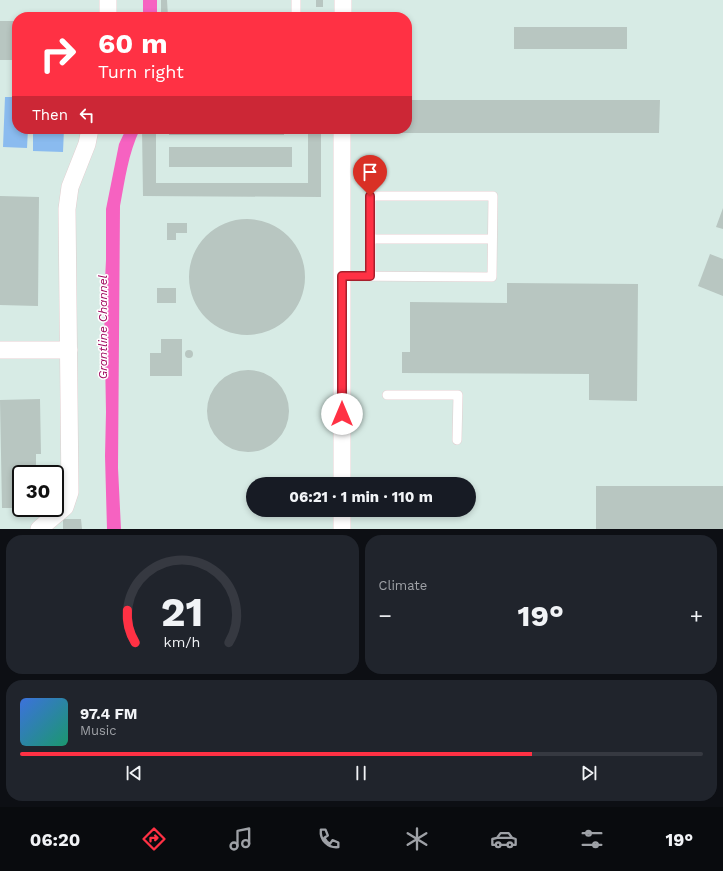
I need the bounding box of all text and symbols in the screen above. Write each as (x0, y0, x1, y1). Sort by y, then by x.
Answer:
text: 60 m (98, 27, 168, 60)
icon: right (32, 28, 84, 80)
text: Turn right (98, 61, 184, 82)
icon: left (76, 104, 98, 126)
text: Then (32, 106, 68, 124)
pin (353, 155, 387, 196)
icon: arrive (359, 161, 381, 183)
water label: Grantline Channel (96, 274, 110, 379)
position arrow (321, 393, 363, 435)
speed limit sign: 30 (12, 465, 64, 517)
text: 06:21 · 1 min · 110 m (289, 488, 433, 506)
text: Climate (379, 578, 427, 593)
text: 21 (161, 586, 204, 635)
text: 19° (518, 598, 564, 633)
text: − (379, 603, 392, 628)
text: + (690, 603, 703, 628)
text: km/h (164, 633, 201, 649)
text: 97.4 FM (80, 705, 137, 723)
text: Music (80, 723, 117, 738)
icon: previous (123, 762, 145, 784)
icon: pause (350, 762, 372, 784)
icon: next (578, 762, 600, 784)
icon: directions (140, 825, 168, 853)
icon: music (227, 825, 255, 853)
icon: phone (315, 825, 343, 853)
icon: climate (403, 825, 431, 853)
icon: car (490, 825, 518, 853)
icon: filters (578, 825, 606, 853)
text: 06:20 (30, 829, 80, 850)
text: 19° (665, 829, 693, 850)

